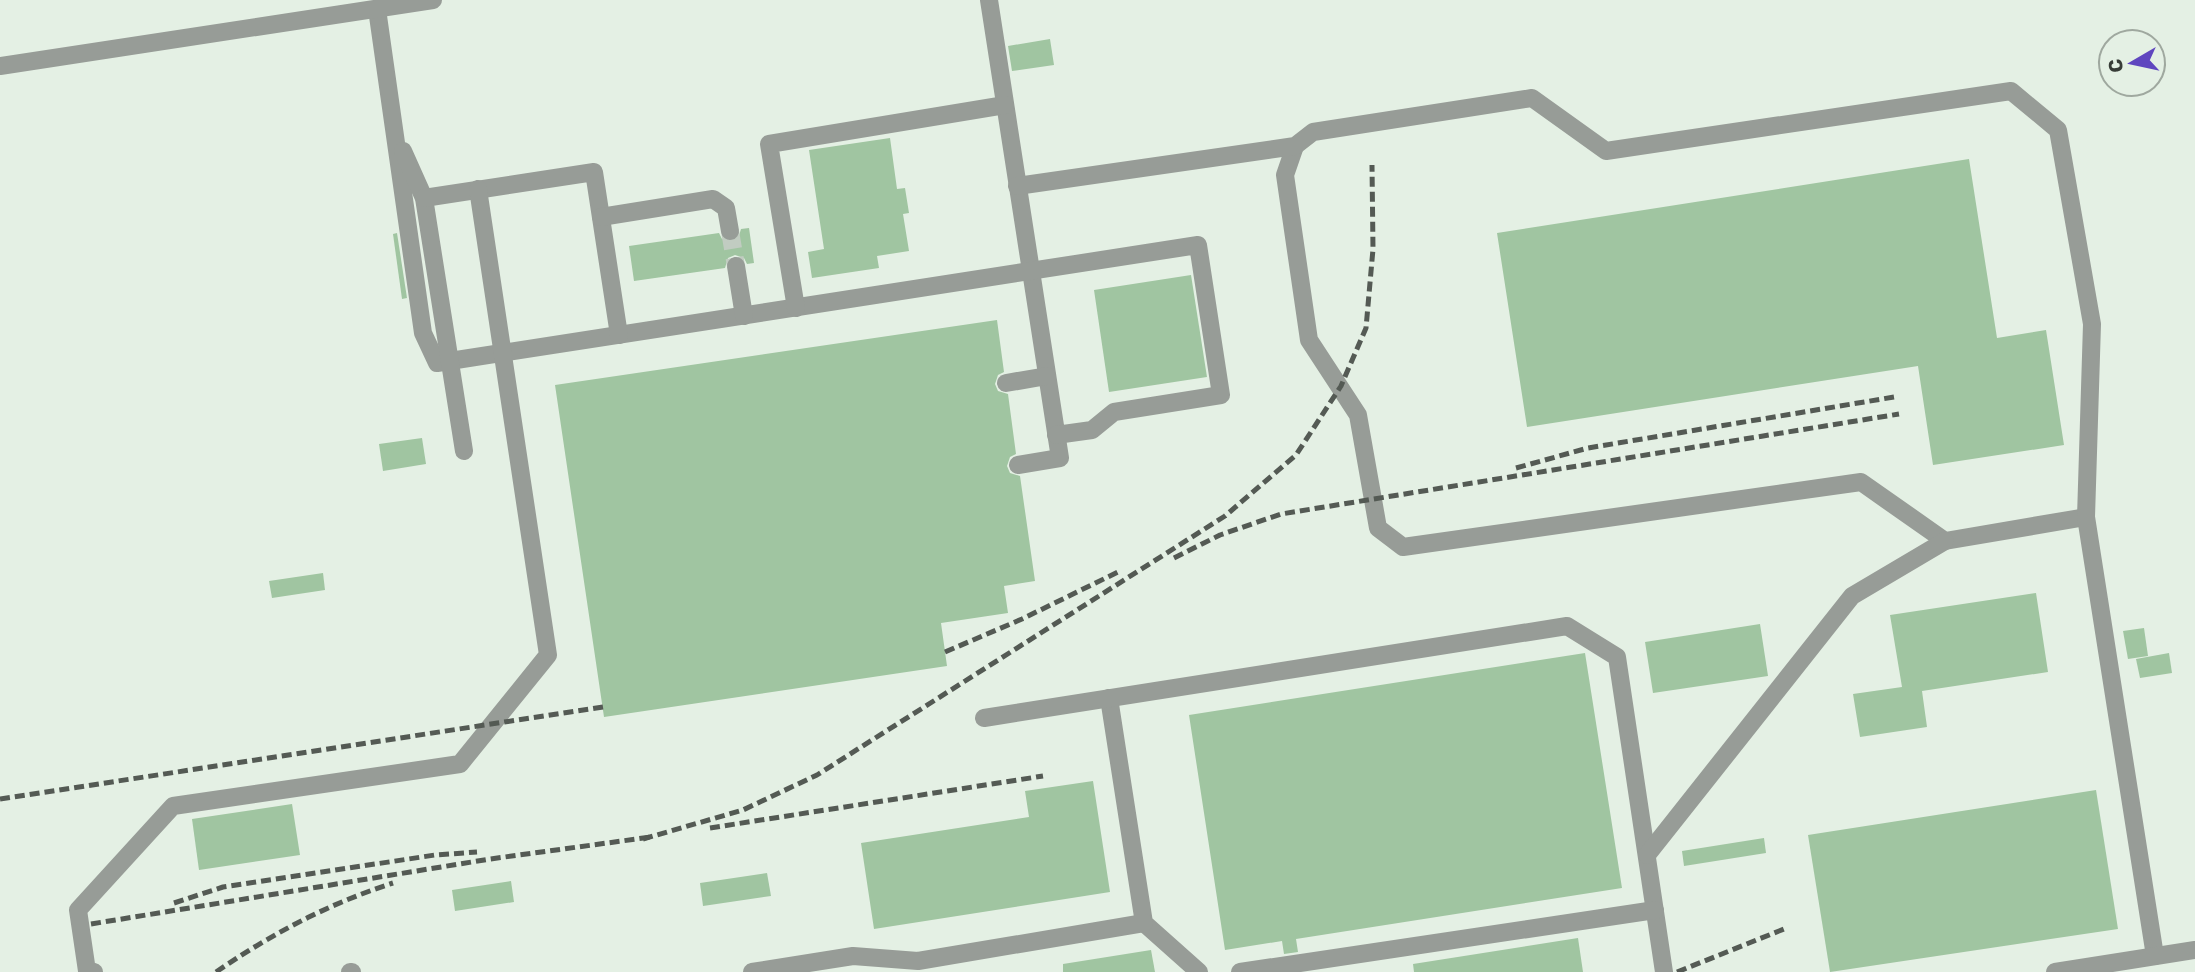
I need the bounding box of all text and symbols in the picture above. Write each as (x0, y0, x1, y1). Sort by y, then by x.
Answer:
north arrow (2097, 28, 2167, 98)
text: С (2103, 57, 2128, 74)

